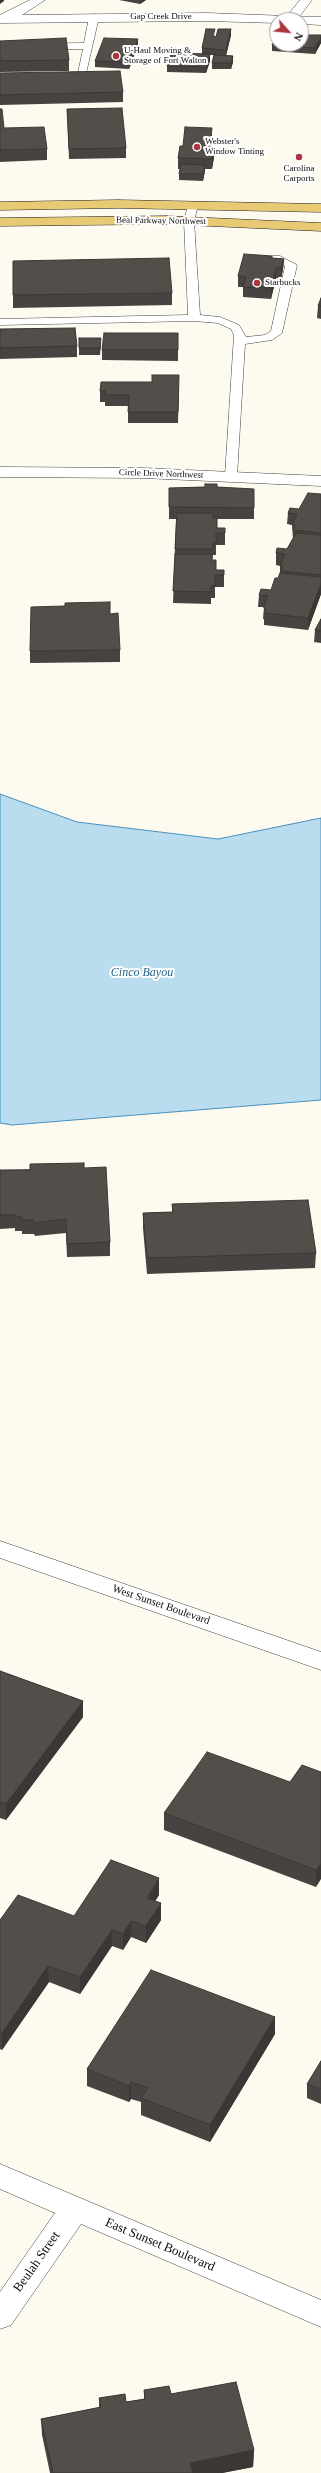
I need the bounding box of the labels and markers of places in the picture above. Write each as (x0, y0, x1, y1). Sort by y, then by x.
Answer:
place label: U-Haul Moving & Storage of Fort Walton (124, 46, 207, 67)
marker: U-Haul Moving & Storage of Fort Walton (111, 51, 121, 61)
place label: Webster's Window Tinting (205, 137, 264, 158)
marker: Webster's Window Tinting (192, 142, 202, 152)
marker: Carolina Carports (294, 152, 304, 162)
place label: Carolina Carports (284, 164, 314, 185)
marker: Starbucks (252, 278, 262, 288)
place label: Starbucks (265, 278, 300, 288)

